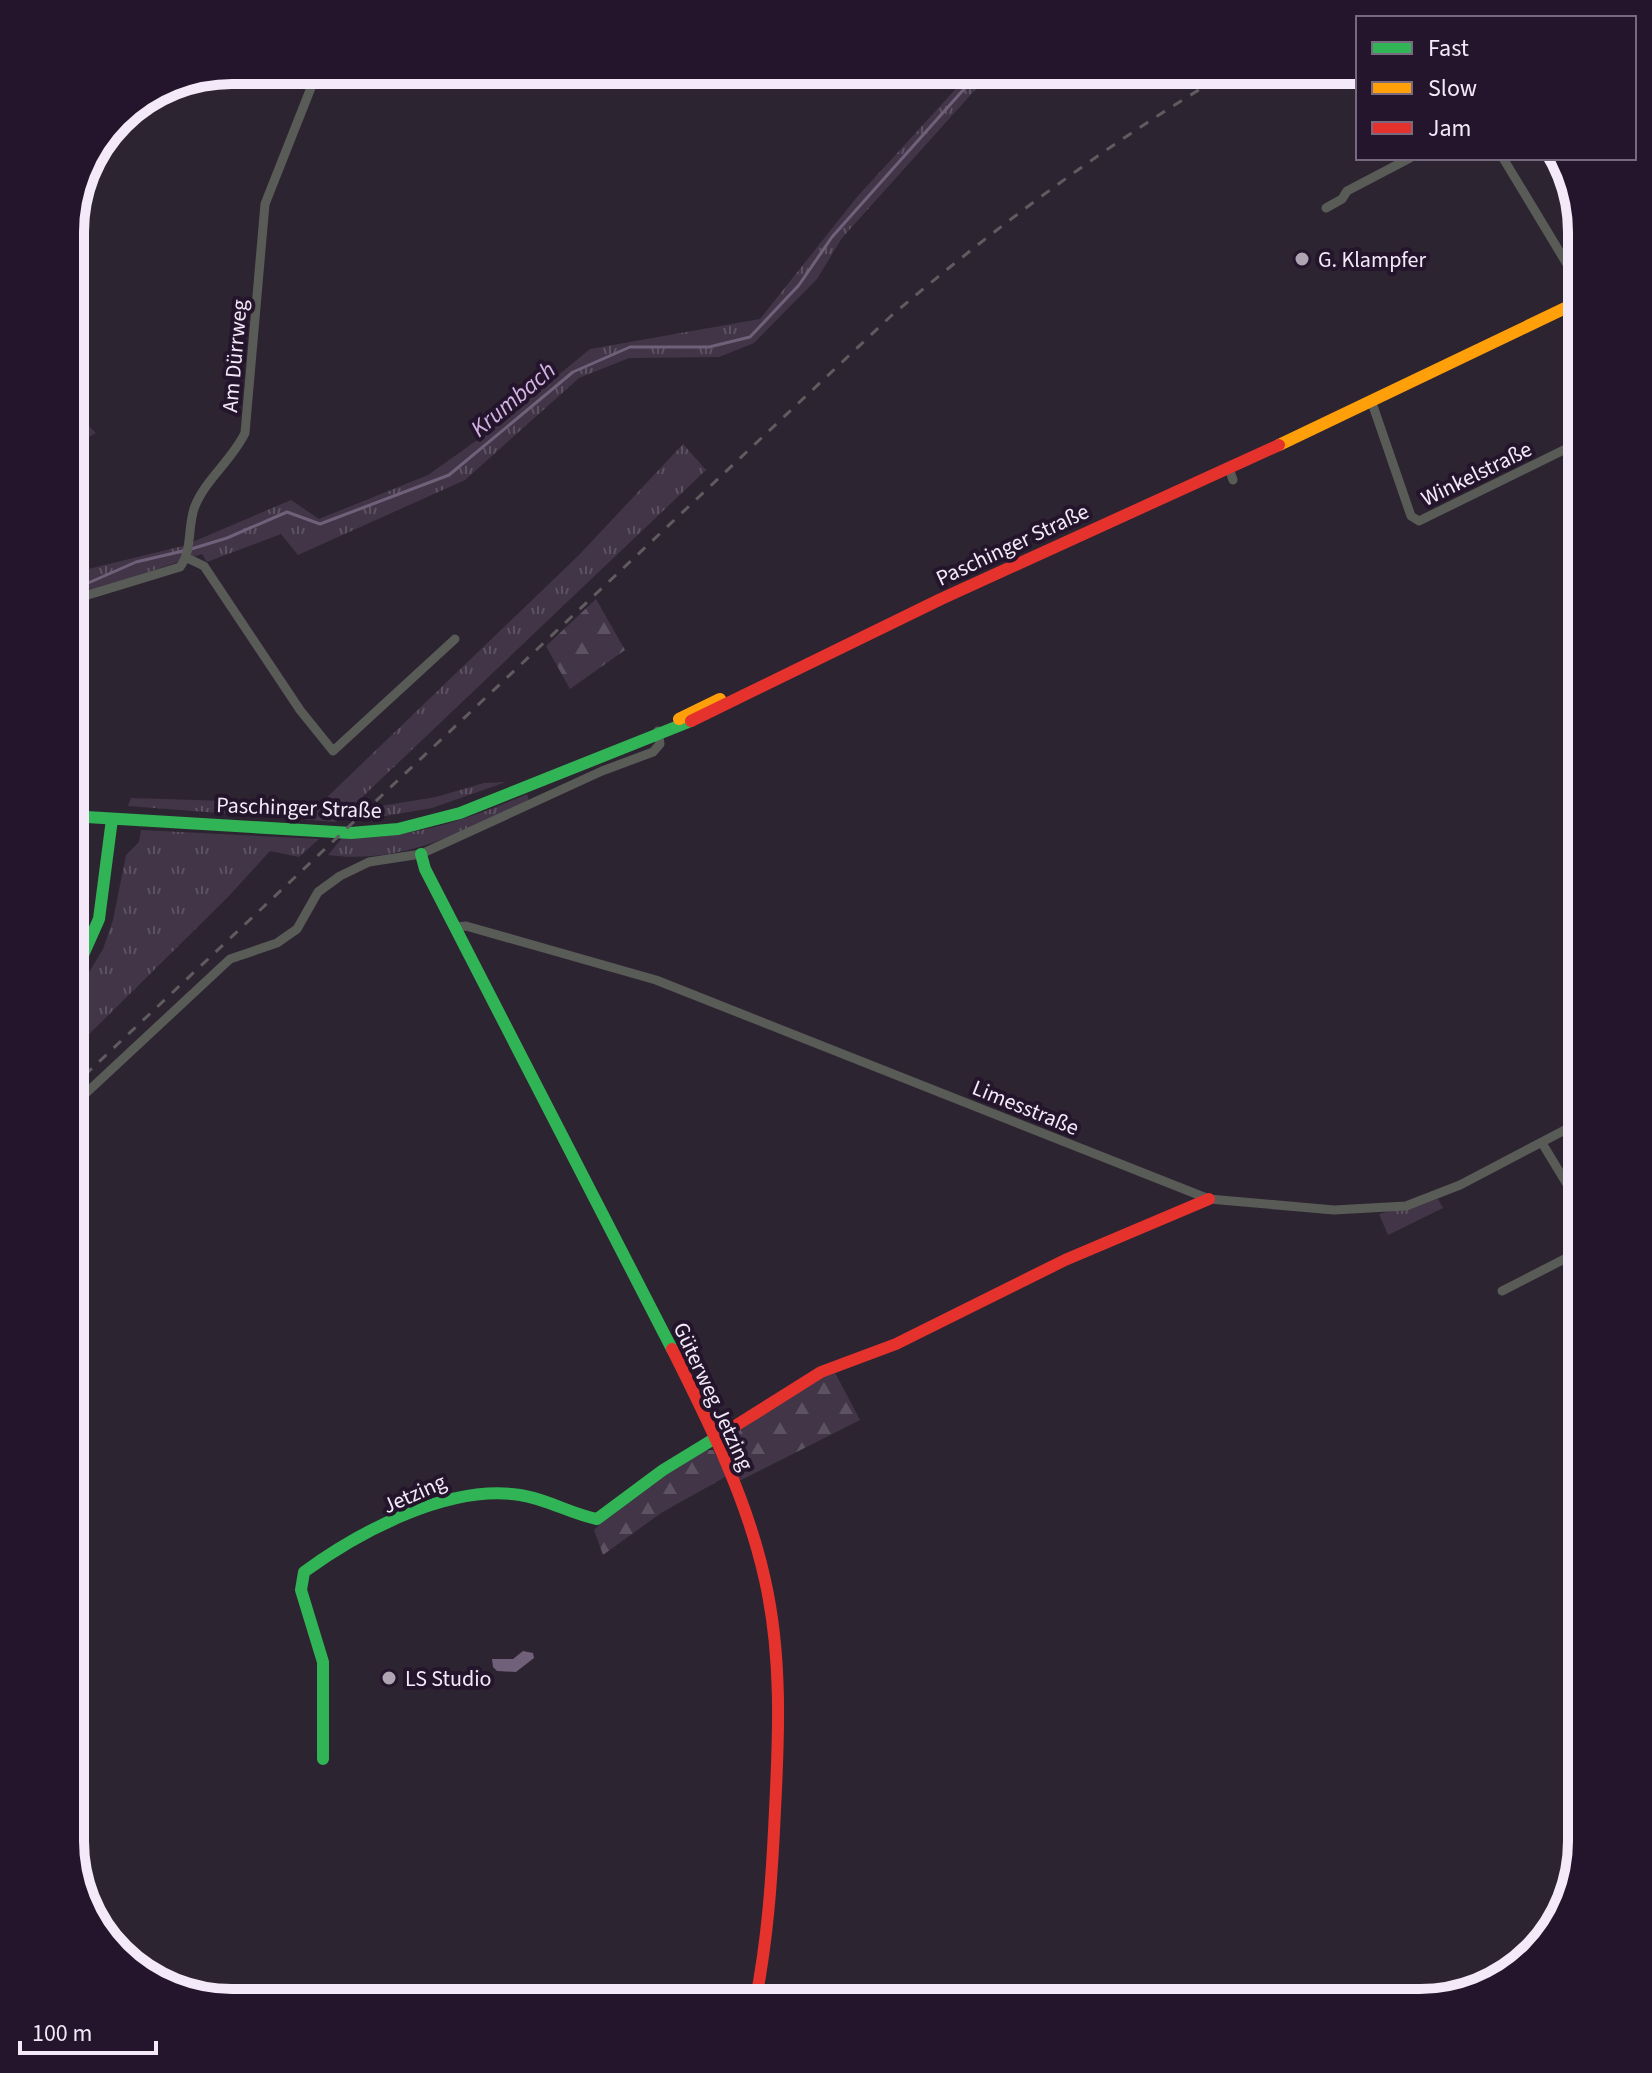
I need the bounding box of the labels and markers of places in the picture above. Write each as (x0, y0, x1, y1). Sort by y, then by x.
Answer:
place label: G. Klampfer (1318, 244, 1426, 276)
marker: G. Klampfer (1293, 250, 1311, 268)
place label: LS Studio (405, 1663, 492, 1695)
marker: LS Studio (380, 1669, 398, 1687)

